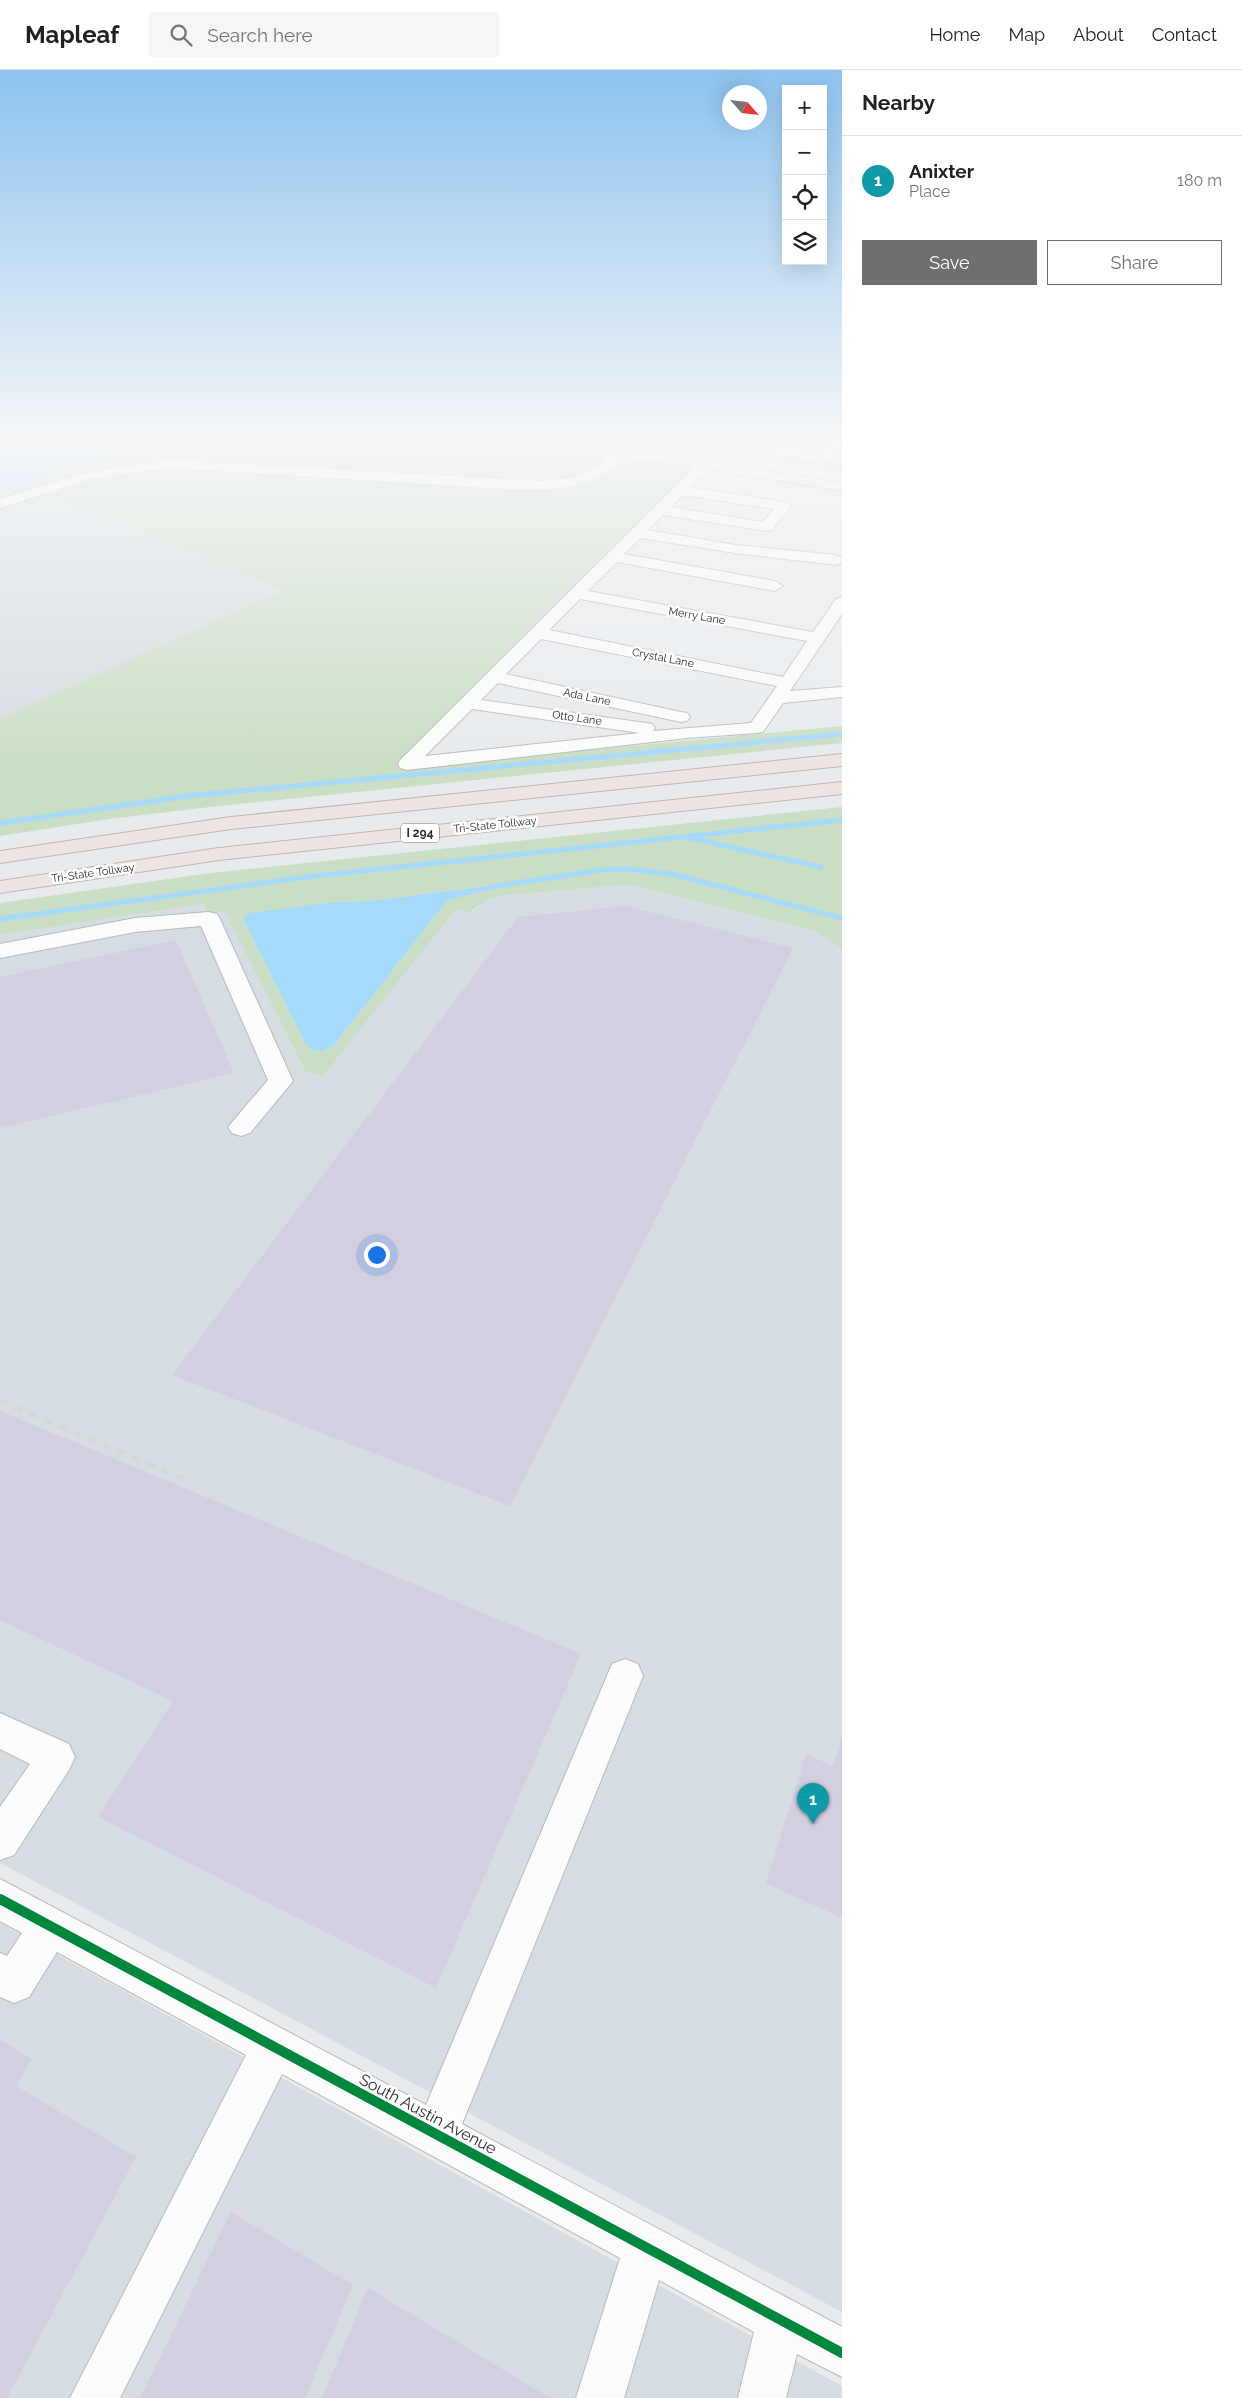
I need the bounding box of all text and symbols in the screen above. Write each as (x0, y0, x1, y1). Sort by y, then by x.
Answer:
search box (149, 12, 499, 57)
text: Mapleaf (25, 20, 119, 49)
icon: search (167, 21, 195, 49)
text: Search here (207, 24, 313, 46)
text: Home (929, 24, 980, 45)
text: Map (1008, 24, 1045, 45)
text: About (1073, 24, 1124, 45)
text: Contact (1152, 24, 1217, 45)
north arrow (722, 85, 767, 130)
map controls (782, 85, 827, 265)
button: + (782, 85, 827, 130)
text: Nearby (862, 90, 935, 115)
button: − (782, 130, 827, 175)
text: Anixter (909, 160, 974, 182)
text: 1 (874, 171, 882, 190)
text: 180 m (1177, 171, 1222, 190)
button: locate (782, 175, 827, 220)
text: Place (909, 182, 950, 201)
button: layers (782, 220, 827, 265)
button: Save (862, 240, 1037, 285)
button: Share (1047, 240, 1222, 285)
street label: Merry Lane (668, 605, 727, 627)
street label: Crystal Lane (631, 646, 696, 670)
street label: Ada Lane (562, 686, 612, 708)
street label: Otto Lane (551, 708, 603, 728)
street label: Tri-State Tollway (453, 814, 537, 836)
road number: I 294 (401, 824, 439, 842)
street label: Tri-State Tollway (51, 861, 135, 885)
your location (364, 1242, 390, 1268)
pin: 1 (797, 1783, 829, 1824)
street label: South Austin Avenue (356, 2070, 500, 2158)

